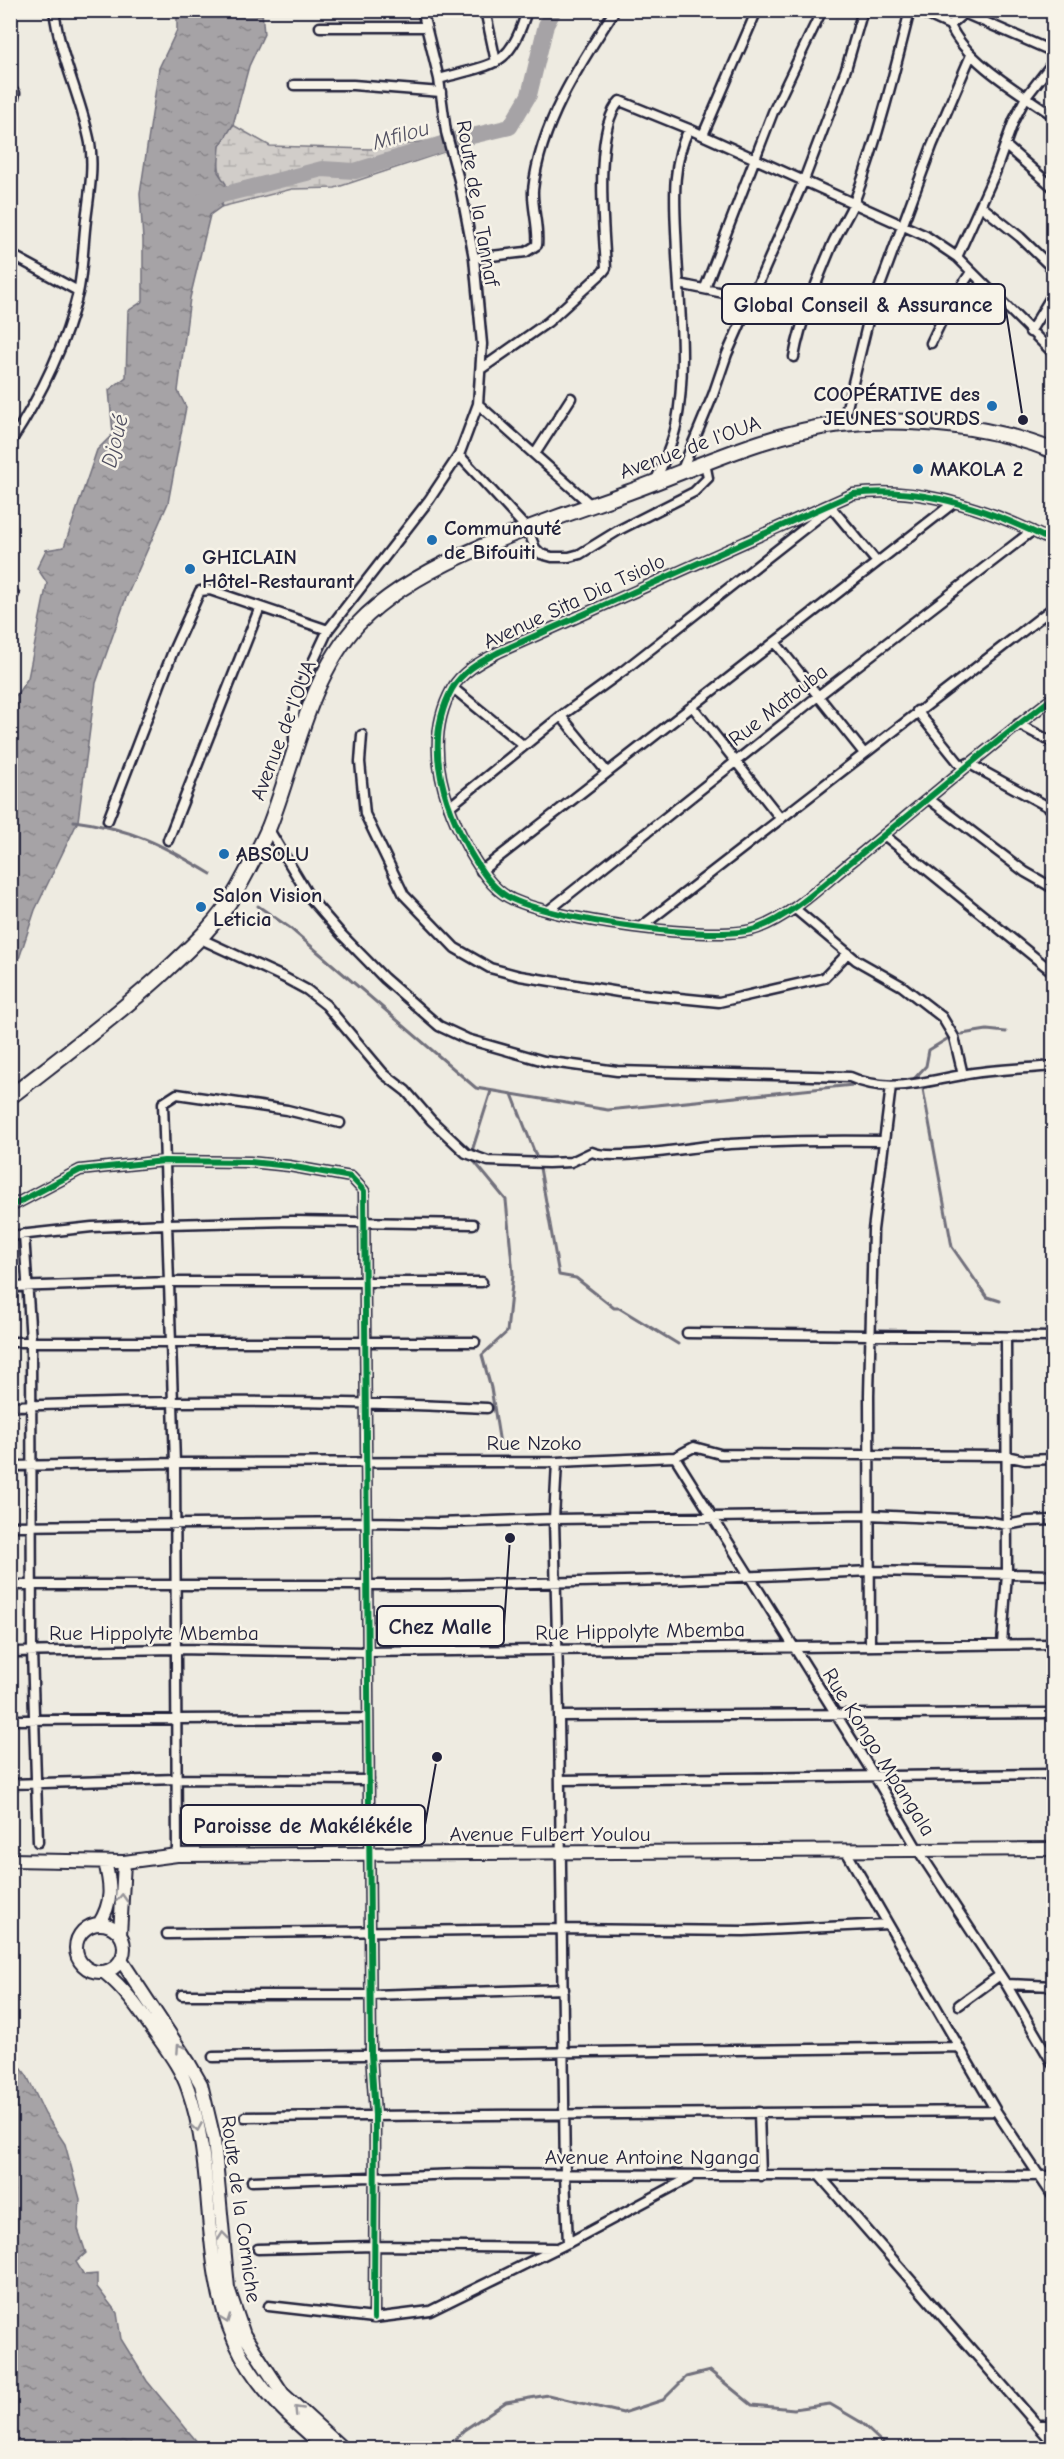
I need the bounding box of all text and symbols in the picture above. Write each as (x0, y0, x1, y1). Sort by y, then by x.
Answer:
water label: Mfilou (369, 115, 432, 156)
street label: Route de la Tannaf (452, 118, 505, 289)
callout: Global Conseil & Assurance (722, 284, 1005, 324)
text: Global Conseil & Assurance (733, 292, 993, 318)
place label: COOPÉRATIVE des JEUNES SOURDS (814, 382, 980, 430)
marker: COOPÉRATIVE des JEUNES SOURDS (985, 399, 999, 413)
street label: Avenue de l'OUA (616, 410, 764, 484)
water label: Djoué (96, 412, 134, 470)
place label: MAKOLA 2 (930, 457, 1023, 481)
marker: MAKOLA 2 (911, 462, 925, 476)
place label: Communauté de Bifouiti (444, 516, 561, 564)
marker: Communauté de Bifouiti (425, 533, 439, 547)
place label: GHICLAIN Hôtel-Restaurant (202, 545, 355, 593)
street label: Avenue Sita Dia Tsiolo (479, 548, 669, 654)
marker: GHICLAIN Hôtel-Restaurant (183, 562, 197, 576)
street label: Avenue de l'OUA (245, 656, 321, 804)
street label: Rue Matouba (724, 659, 832, 751)
place label: ABSOLU (236, 842, 309, 866)
marker: ABSOLU (217, 847, 231, 861)
place label: Salon Vision Leticia (213, 883, 323, 931)
marker: Salon Vision Leticia (194, 900, 208, 914)
street label: Rue Nzoko (486, 1431, 582, 1455)
callout: Chez Malle (377, 1606, 504, 1646)
text: Chez Malle (388, 1614, 492, 1640)
street label: Rue Hippolyte Mbemba (535, 1617, 745, 1645)
street label: Rue Hippolyte Mbemba (49, 1621, 259, 1645)
street label: Rue Kongo Mpangala (818, 1664, 940, 1840)
callout: Paroisse de Makélékéle (181, 1805, 425, 1845)
text: Paroisse de Makélékéle (193, 1813, 413, 1839)
street label: Avenue Fulbert Youlou (449, 1822, 651, 1846)
one-way arrow (115, 1894, 128, 1903)
one-way arrow (176, 2044, 187, 2055)
street label: Route de la Corniche (216, 2114, 266, 2304)
one-way arrow (191, 2122, 203, 2131)
street label: Avenue Antoine Nganga (545, 2145, 759, 2169)
one-way arrow (217, 2231, 230, 2240)
one-way arrow (219, 2313, 232, 2324)
one-way arrow (294, 2406, 305, 2416)

